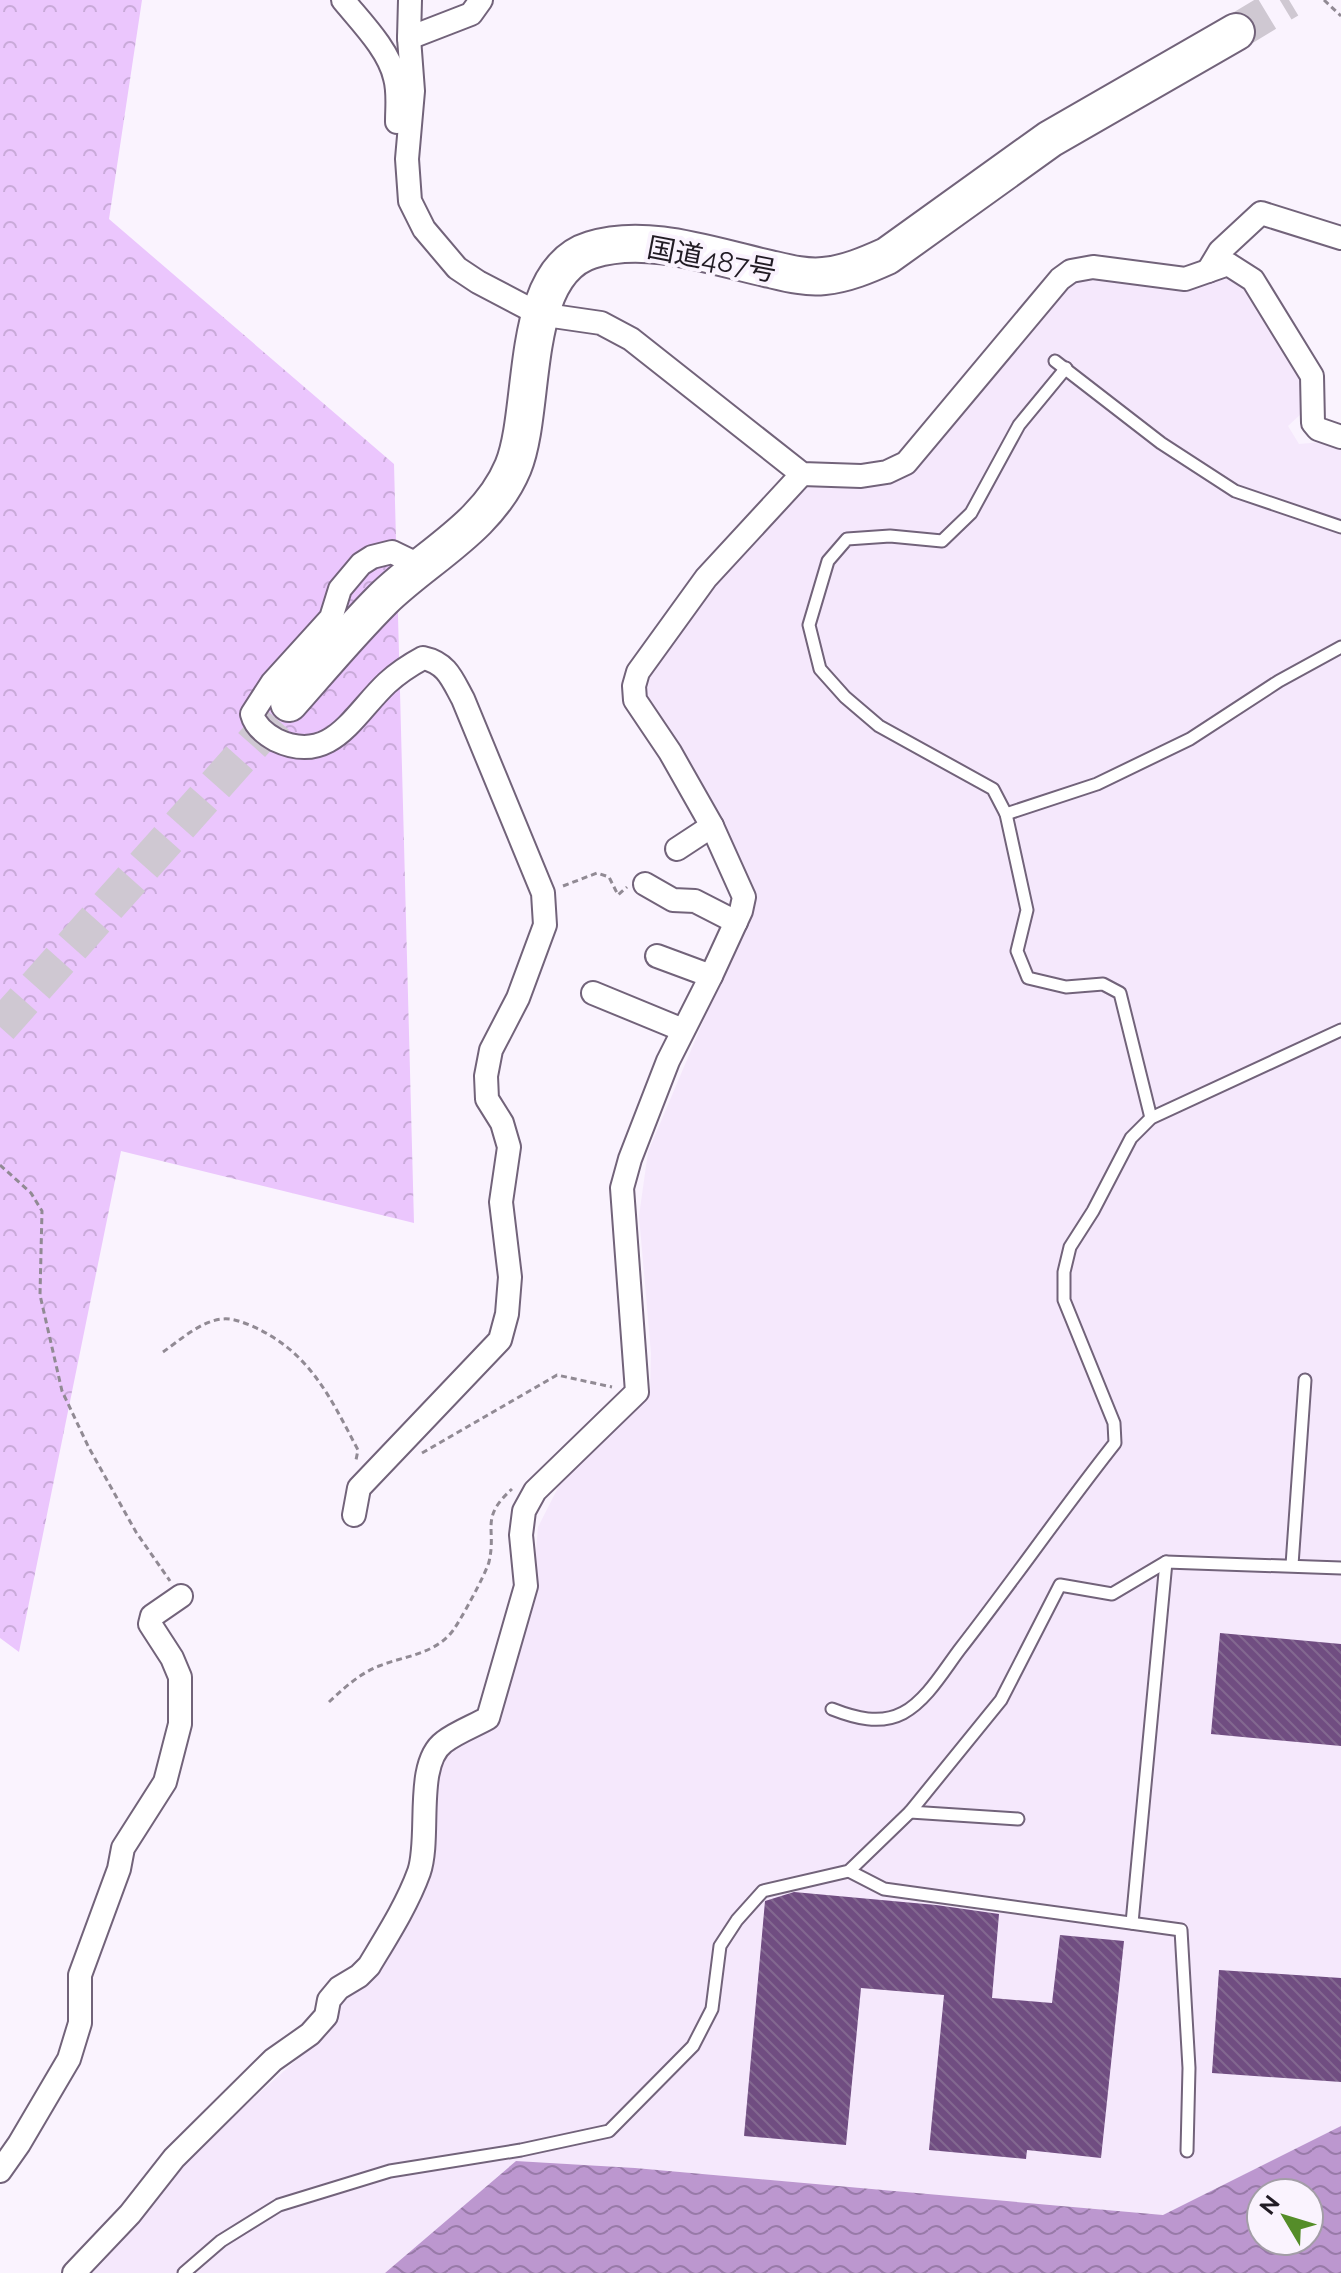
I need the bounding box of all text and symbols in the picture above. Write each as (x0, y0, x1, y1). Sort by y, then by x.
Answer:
street label: 国道487号 (645, 231, 779, 288)
north arrow (1245, 2177, 1325, 2257)
text: N (1254, 2190, 1285, 2219)

